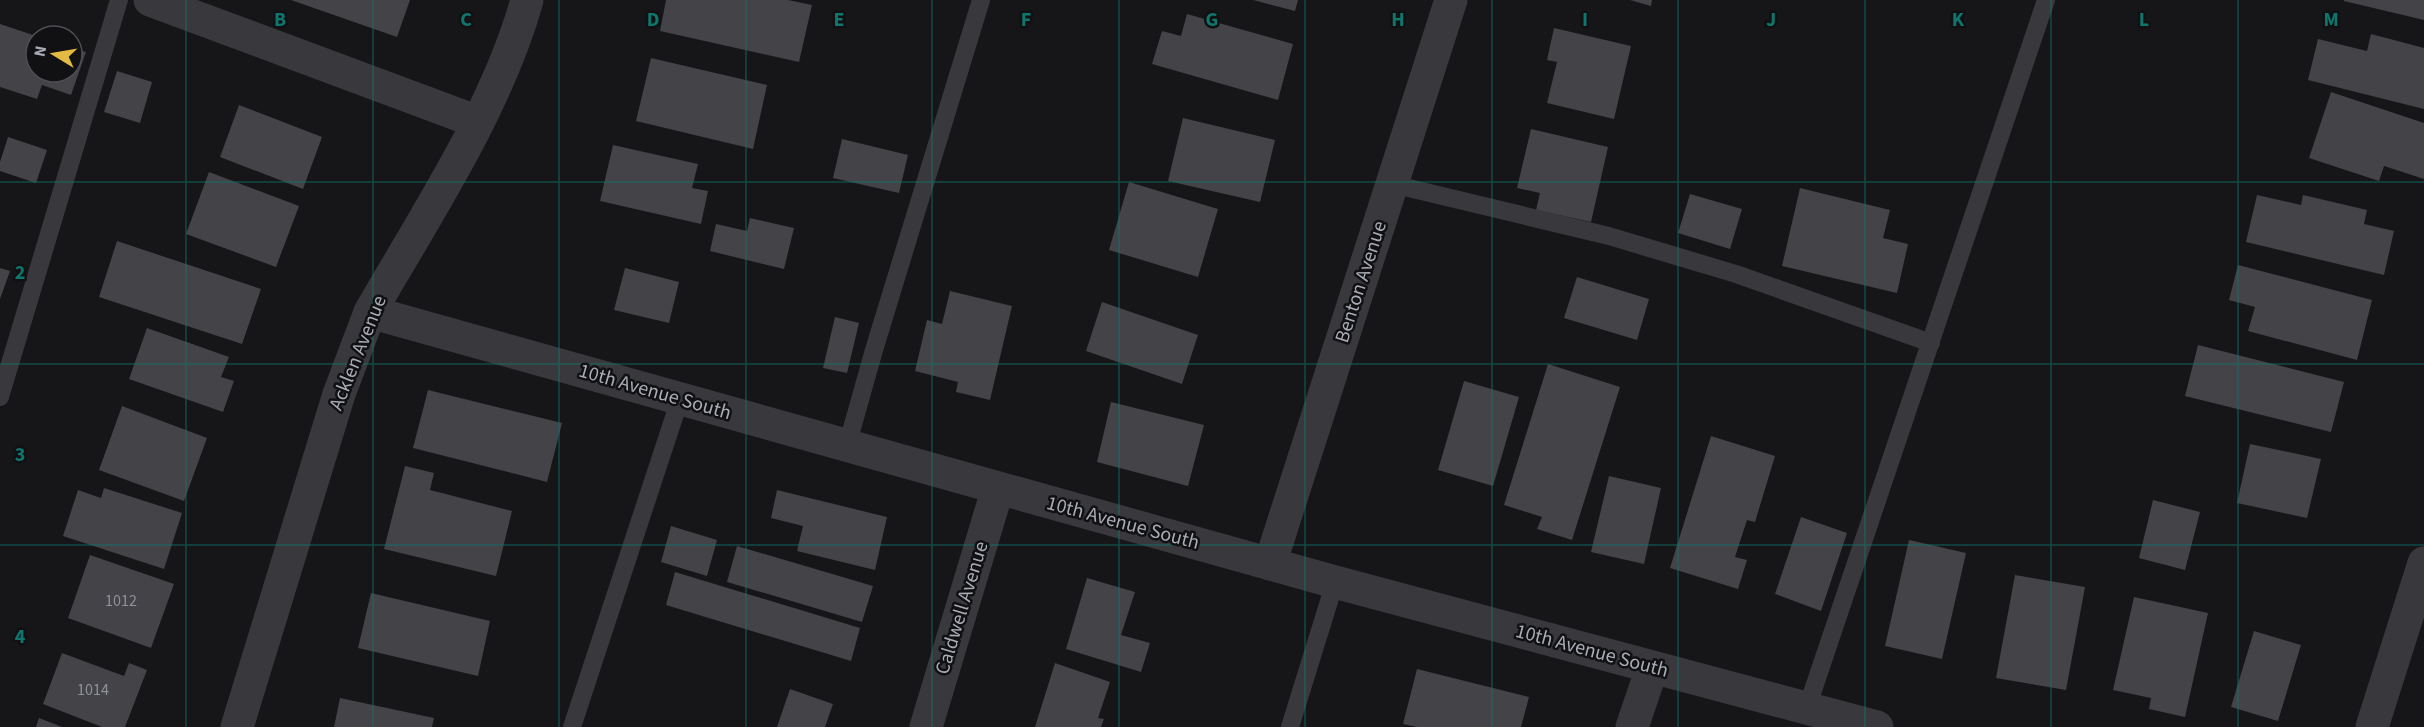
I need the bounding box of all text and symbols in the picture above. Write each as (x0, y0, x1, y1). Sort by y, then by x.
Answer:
text: B (274, 6, 286, 34)
text: C (460, 6, 472, 34)
text: D (647, 6, 659, 34)
text: E (834, 6, 844, 34)
text: F (1021, 6, 1031, 34)
text: G (1206, 6, 1218, 34)
text: H (1391, 6, 1405, 34)
text: I (1582, 6, 1588, 34)
text: J (1766, 6, 1776, 34)
text: K (1952, 6, 1965, 34)
text: L (2139, 6, 2149, 34)
text: M (2323, 6, 2339, 34)
north arrow (24, 24, 84, 84)
text: N (28, 44, 52, 59)
street label: Benton Avenue (1328, 217, 1394, 346)
text: 2 (15, 259, 25, 287)
street label: Acklen Avenue (322, 291, 394, 415)
street label: 10th Avenue South (576, 357, 734, 427)
text: 3 (15, 441, 25, 469)
street label: 10th Avenue South (1043, 489, 1203, 557)
street label: Caldwell Avenue (928, 538, 996, 678)
house number: 1012 (105, 590, 137, 612)
street label: 10th Avenue South (1512, 617, 1672, 685)
text: 4 (15, 623, 26, 651)
house number: 1014 (77, 679, 109, 701)

